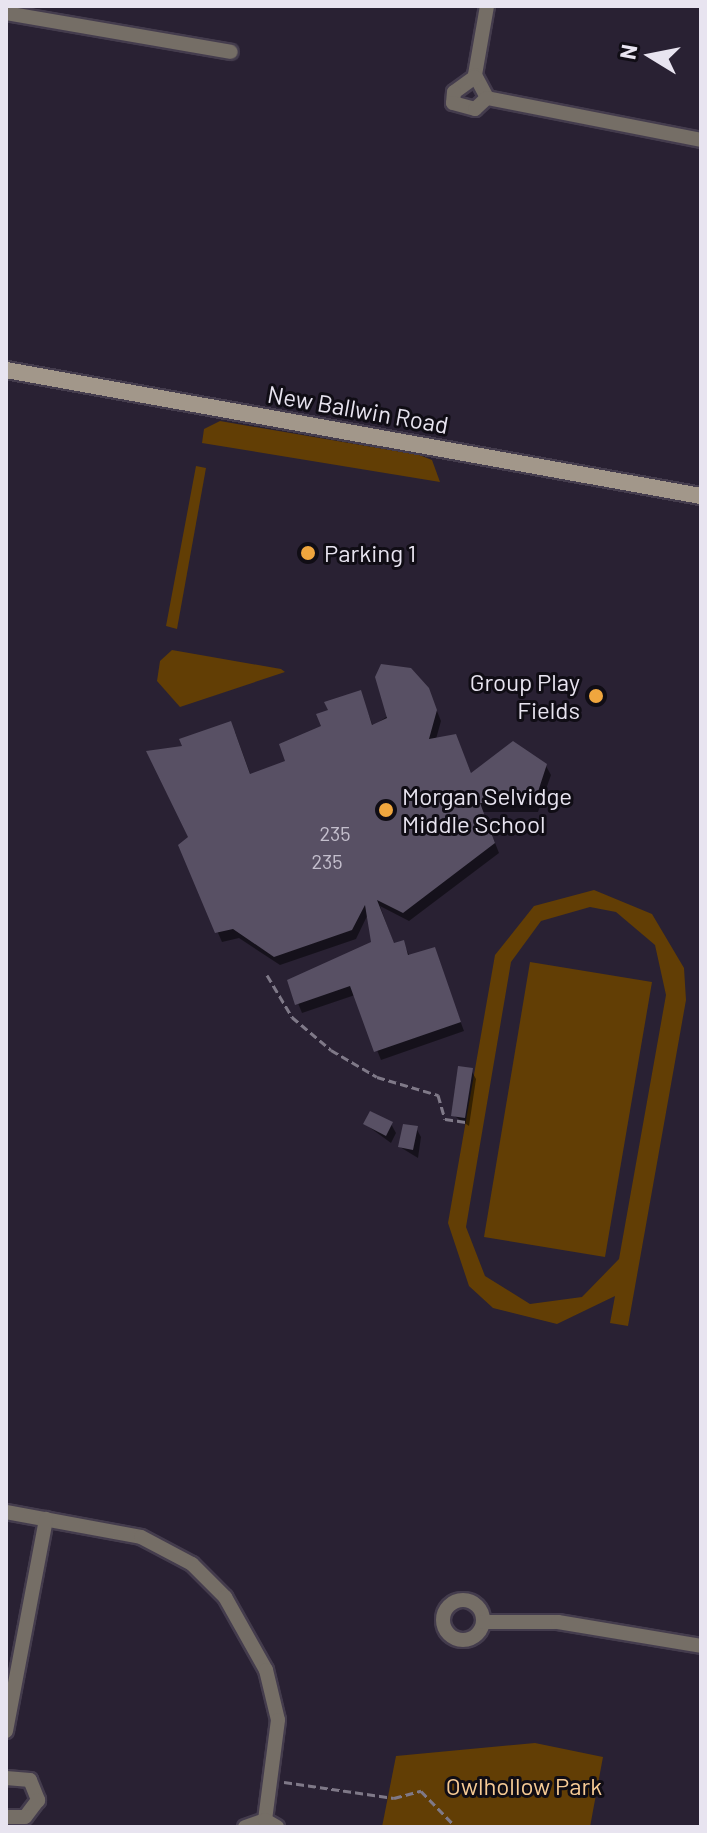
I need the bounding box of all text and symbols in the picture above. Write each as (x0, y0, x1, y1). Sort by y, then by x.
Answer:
north arrow (611, 16, 691, 96)
text: N (613, 42, 641, 61)
street label: New Ballwin Road (265, 379, 451, 439)
place label: Parking 1 (324, 539, 416, 567)
marker: Parking 1 (299, 544, 317, 562)
place label: Group Play Fields (470, 668, 580, 724)
marker: Group Play Fields (587, 687, 605, 705)
place label: Morgan Selvidge Middle School (402, 782, 572, 838)
marker: Morgan Selvidge Middle School (377, 801, 395, 819)
house number: 235 (319, 821, 351, 845)
house number: 235 (311, 849, 343, 873)
park label: Owlhollow Park (446, 1772, 602, 1800)

